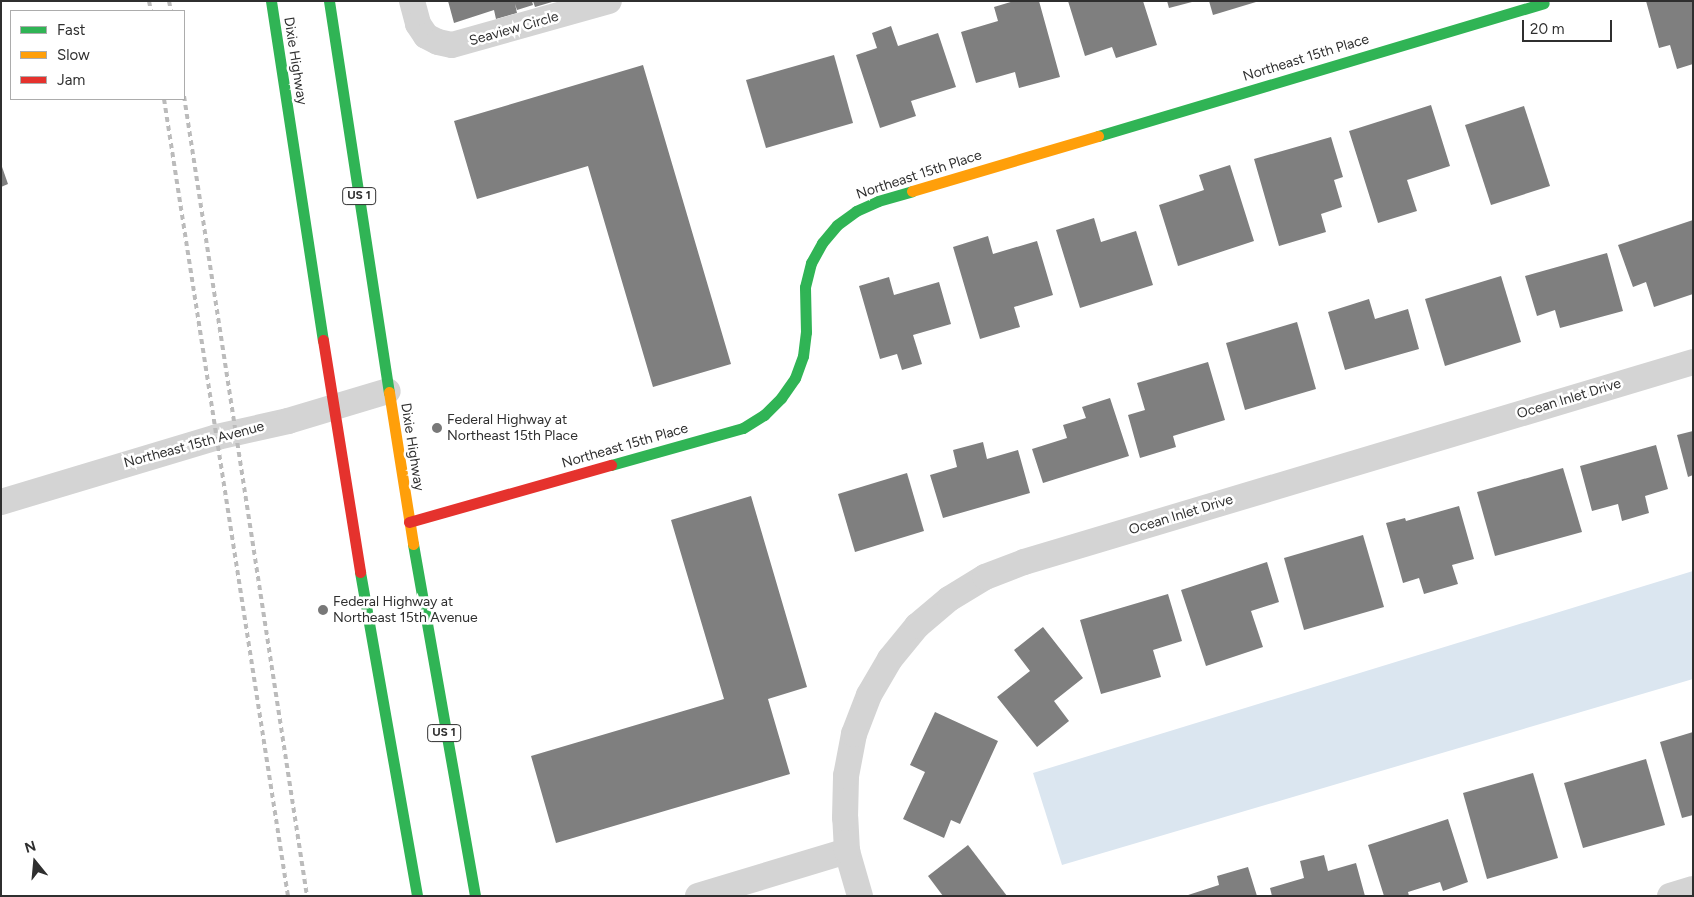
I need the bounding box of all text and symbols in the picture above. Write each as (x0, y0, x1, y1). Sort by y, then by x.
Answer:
street label: Seaview Circle (467, 8, 561, 50)
legend (10, 10, 185, 100)
scale bar (1524, 10, 1614, 42)
street label: Dixie Highway (280, 16, 310, 106)
text: 20 m (1530, 20, 1564, 38)
text: Fast (57, 21, 85, 39)
street label: Northeast 15th Place (1241, 31, 1371, 85)
text: Slow (57, 46, 90, 64)
text: Jam (57, 71, 85, 89)
street label: Northeast 15th Place (854, 147, 984, 203)
road number: US 1 (342, 187, 376, 206)
street label: Ocean Inlet Drive (1515, 375, 1623, 423)
street label: Dixie Highway (397, 402, 427, 492)
place label: Federal Highway at Northeast 15th Place (447, 412, 578, 444)
street label: Northeast 15th Avenue (122, 418, 266, 472)
street label: Northeast 15th Place (560, 420, 690, 472)
marker: Federal Highway at Northeast 15th Place (431, 422, 443, 434)
street label: Ocean Inlet Drive (1127, 491, 1235, 539)
place label: Federal Highway at Northeast 15th Avenue (333, 594, 478, 626)
marker: Federal Highway at Northeast 15th Avenue (317, 604, 329, 616)
road number: US 1 (426, 724, 462, 742)
north arrow (10, 837, 60, 887)
text: N (23, 837, 38, 857)

